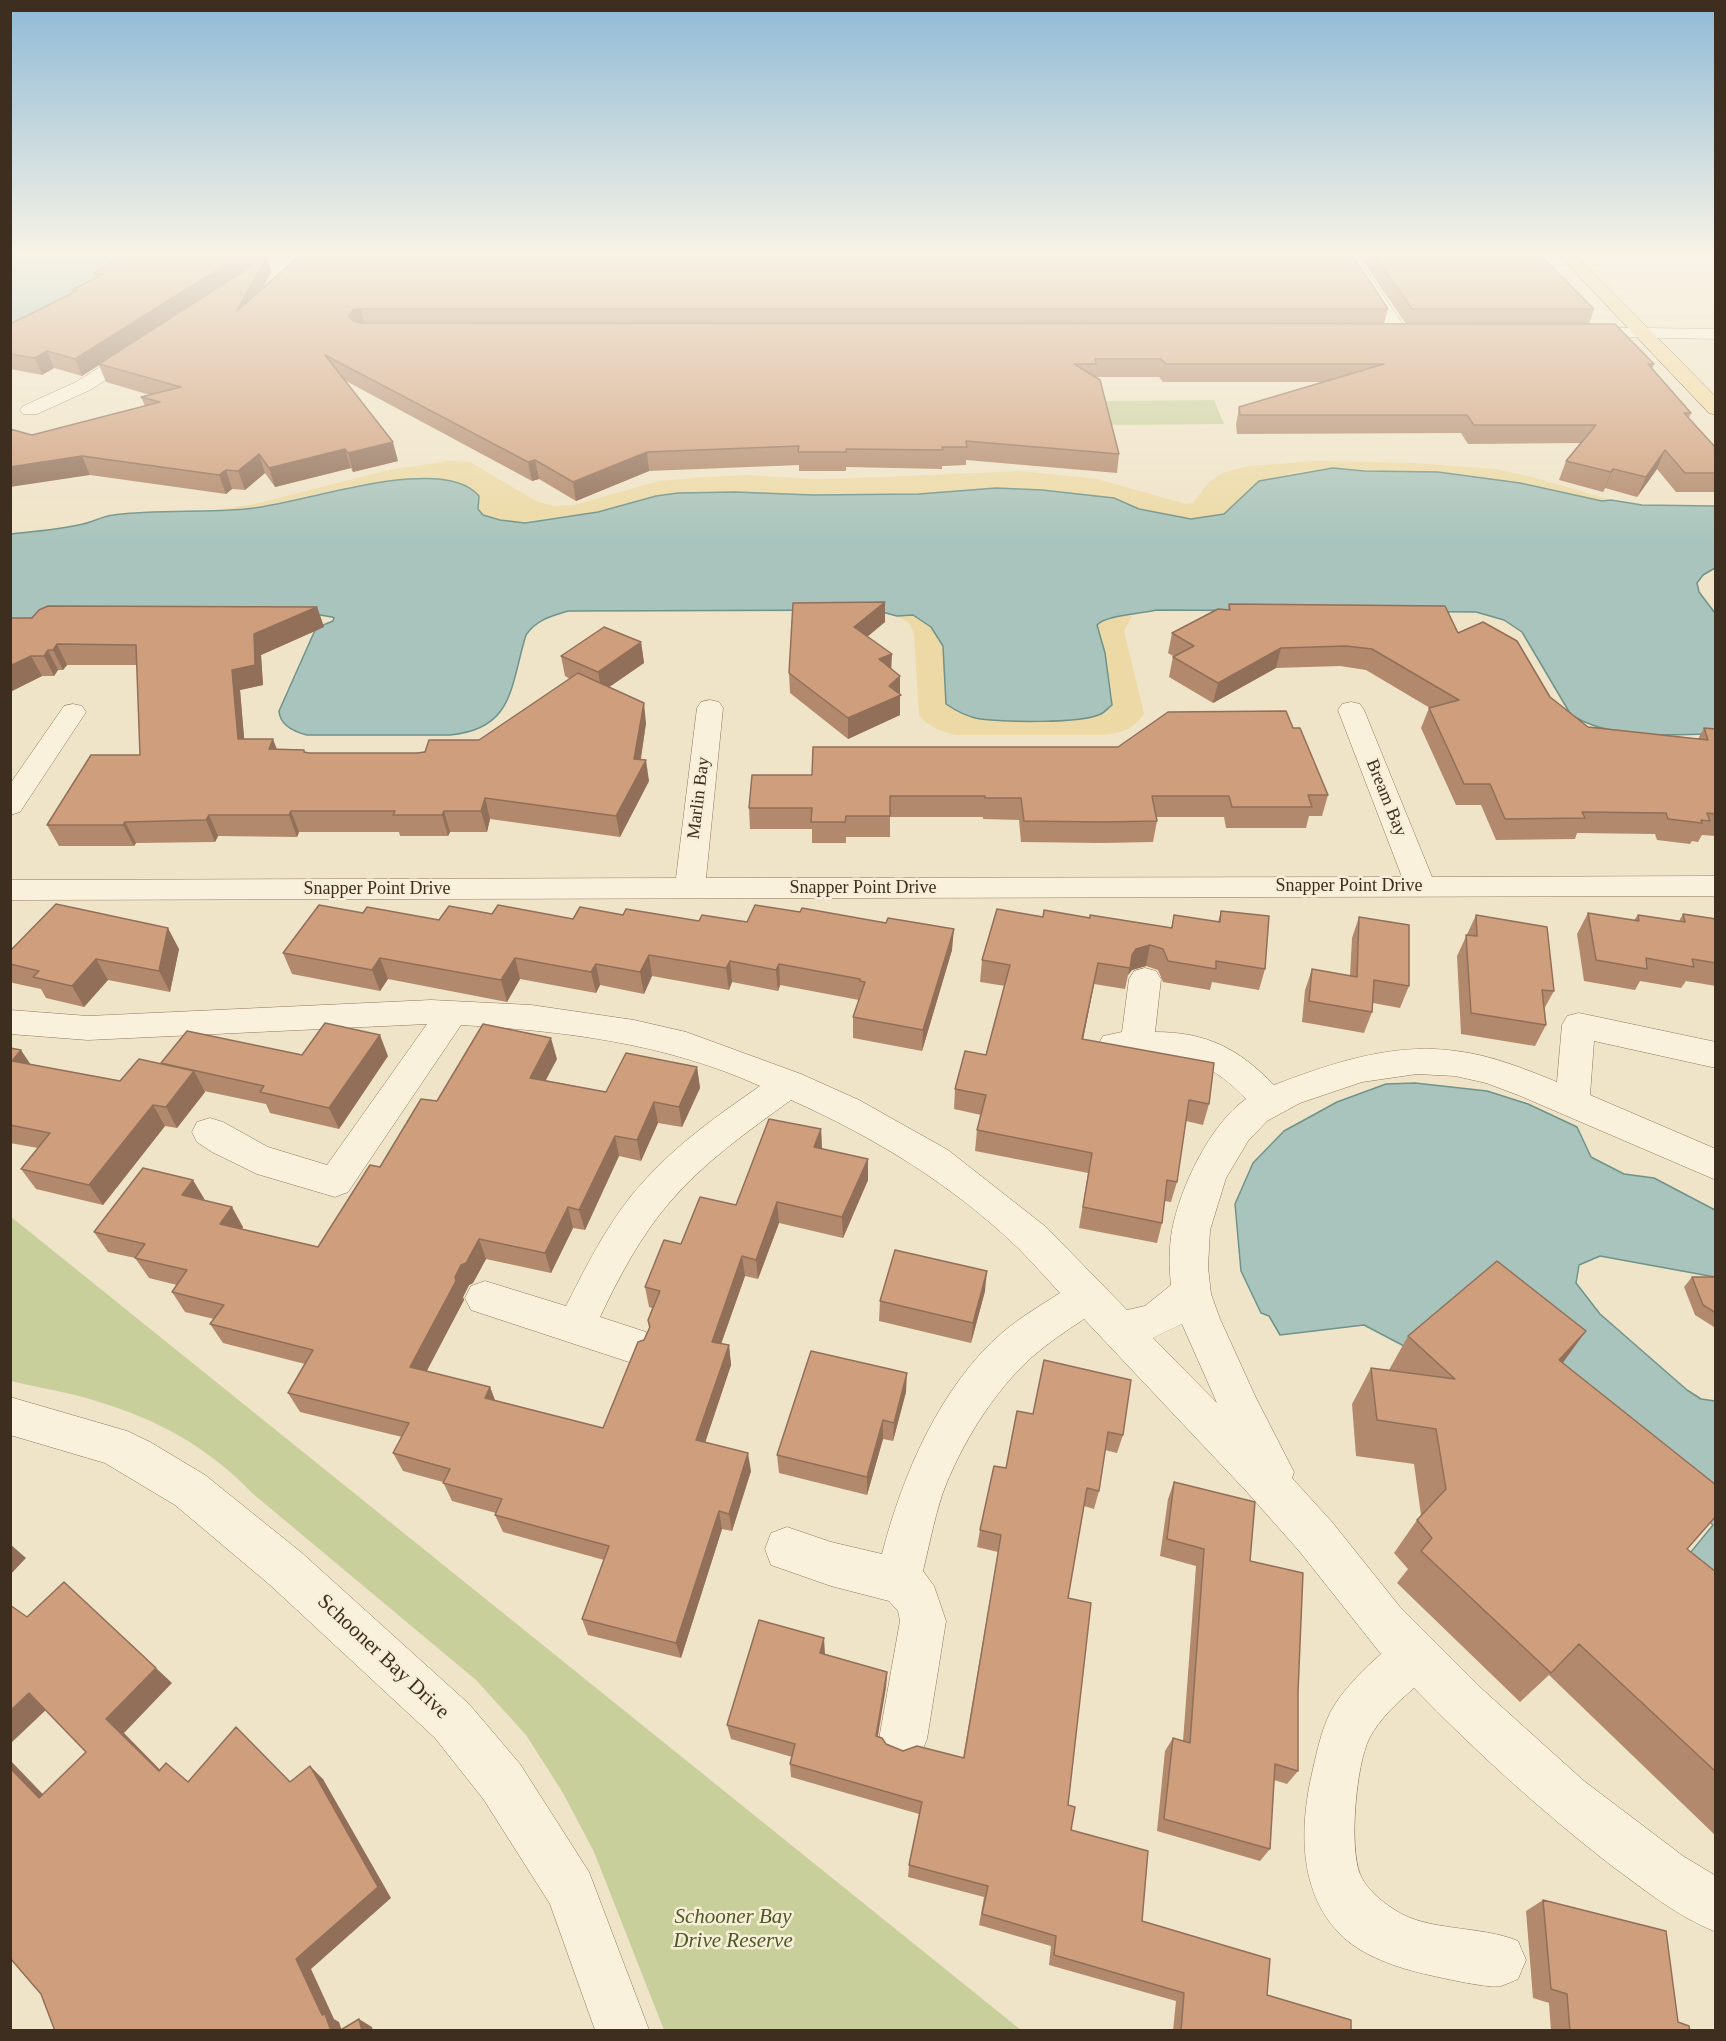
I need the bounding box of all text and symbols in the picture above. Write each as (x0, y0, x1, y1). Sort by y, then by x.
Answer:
street label: Marlin Bay (683, 756, 715, 840)
street label: Bream Bay (1361, 756, 1411, 840)
street label: Snapper Point Drive (1276, 875, 1422, 897)
street label: Snapper Point Drive (790, 877, 936, 899)
street label: Snapper Point Drive (304, 878, 450, 900)
street label: Schooner Bay Drive (312, 1589, 454, 1725)
park label: Schooner Bay Drive Reserve (673, 1904, 793, 1954)

